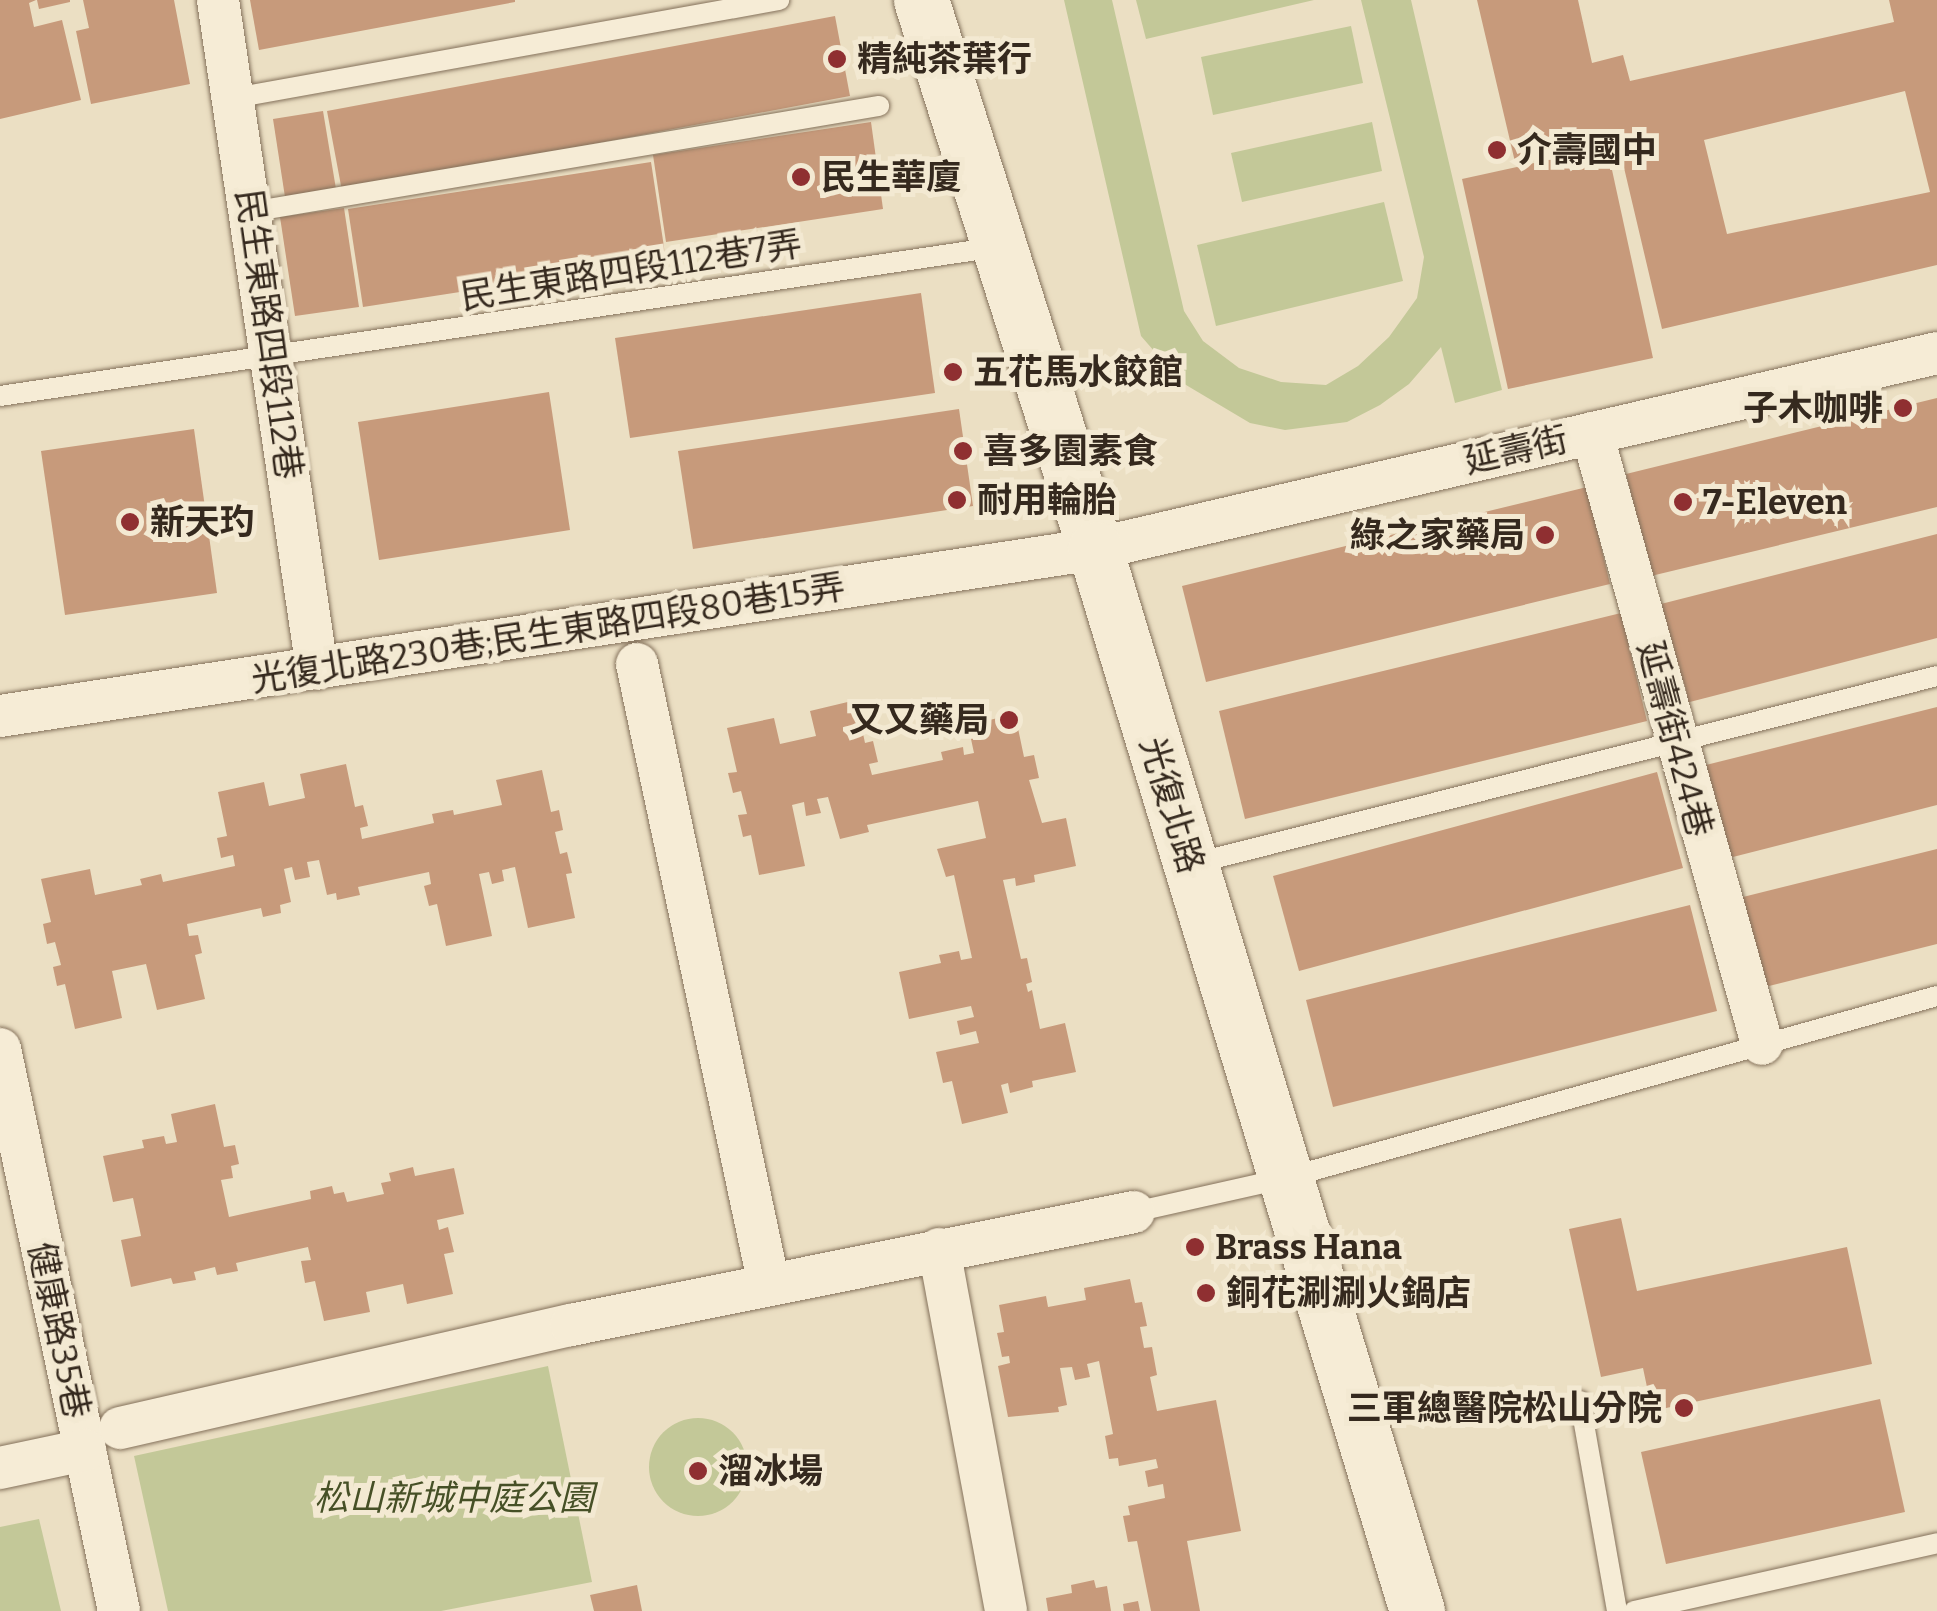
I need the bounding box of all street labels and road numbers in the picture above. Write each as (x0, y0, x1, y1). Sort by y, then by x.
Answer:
street label: 民生東路四段112巷 (228, 186, 310, 482)
street label: 民生東路四段112巷7弄 (457, 222, 805, 318)
street label: 延壽街 (1460, 418, 1572, 482)
street label: 光復北路230巷;民生東路四段80巷15弄 (248, 565, 848, 701)
street label: 延壽街424巷 (1629, 637, 1721, 841)
street label: 光復北路 (1131, 732, 1213, 878)
street label: 健康路35巷 (20, 1238, 98, 1422)

